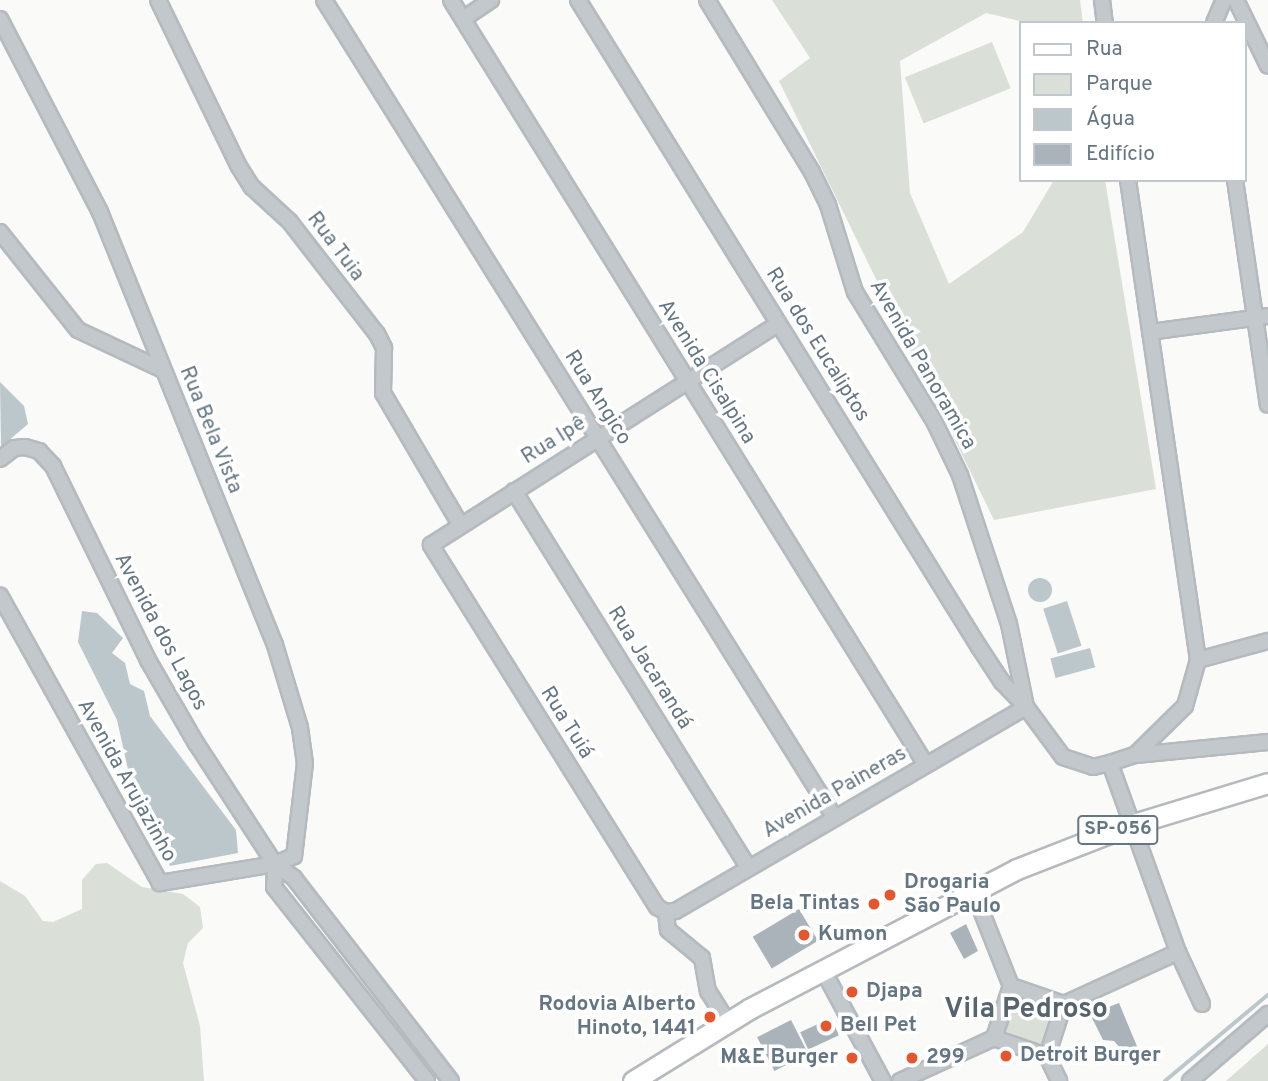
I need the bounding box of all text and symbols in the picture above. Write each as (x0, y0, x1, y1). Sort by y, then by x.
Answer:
legend (1020, 21, 1247, 182)
text: Rua (1086, 36, 1123, 63)
text: Parque (1086, 71, 1153, 98)
text: Água (1086, 106, 1135, 133)
text: Edifício (1086, 141, 1155, 168)
street label: Rua Tuia (301, 207, 369, 287)
street label: Rua dos Eucaliptos (759, 263, 875, 427)
street label: Avenida Panoramica (863, 276, 981, 454)
street label: Avenida Cisalpina (651, 295, 761, 449)
street label: Rua Angico (558, 346, 636, 450)
street label: Rua Bela Vista (173, 362, 247, 498)
street label: Rua Ipê (517, 411, 591, 471)
street label: Avenida dos Lagos (108, 549, 212, 715)
street label: Rua Jacarandá (601, 602, 697, 734)
street label: Rua Tuiá (534, 682, 598, 764)
street label: Avenida Arujazinho (71, 695, 181, 867)
street label: Avenida Paineras (759, 742, 911, 844)
road number: SP-056 (1076, 814, 1160, 846)
place label: Drogaria São Paulo (904, 870, 1001, 920)
marker: Drogaria São Paulo (882, 887, 898, 903)
place label: Bela Tintas (750, 891, 860, 917)
marker: Bela Tintas (866, 896, 882, 912)
place label: Kumon (818, 922, 887, 948)
marker: Kumon (796, 927, 812, 943)
place label: Djapa (866, 979, 923, 1005)
marker: Djapa (844, 984, 860, 1000)
place label: Rodovia Alberto Hinoto, 1441 (538, 992, 696, 1042)
district label: Vila Pedroso (944, 993, 1108, 1027)
marker: Rodovia Alberto Hinoto, 1441 (702, 1009, 718, 1025)
place label: Bell Pet (840, 1013, 917, 1039)
marker: Bell Pet (818, 1018, 834, 1034)
place label: Detroit Burger (1020, 1043, 1161, 1069)
place label: M&E Burger (720, 1045, 838, 1071)
place label: 299 (926, 1045, 965, 1071)
marker: Detroit Burger (998, 1048, 1014, 1064)
marker: M&E Burger (844, 1050, 860, 1066)
marker: 299 (904, 1050, 920, 1066)

